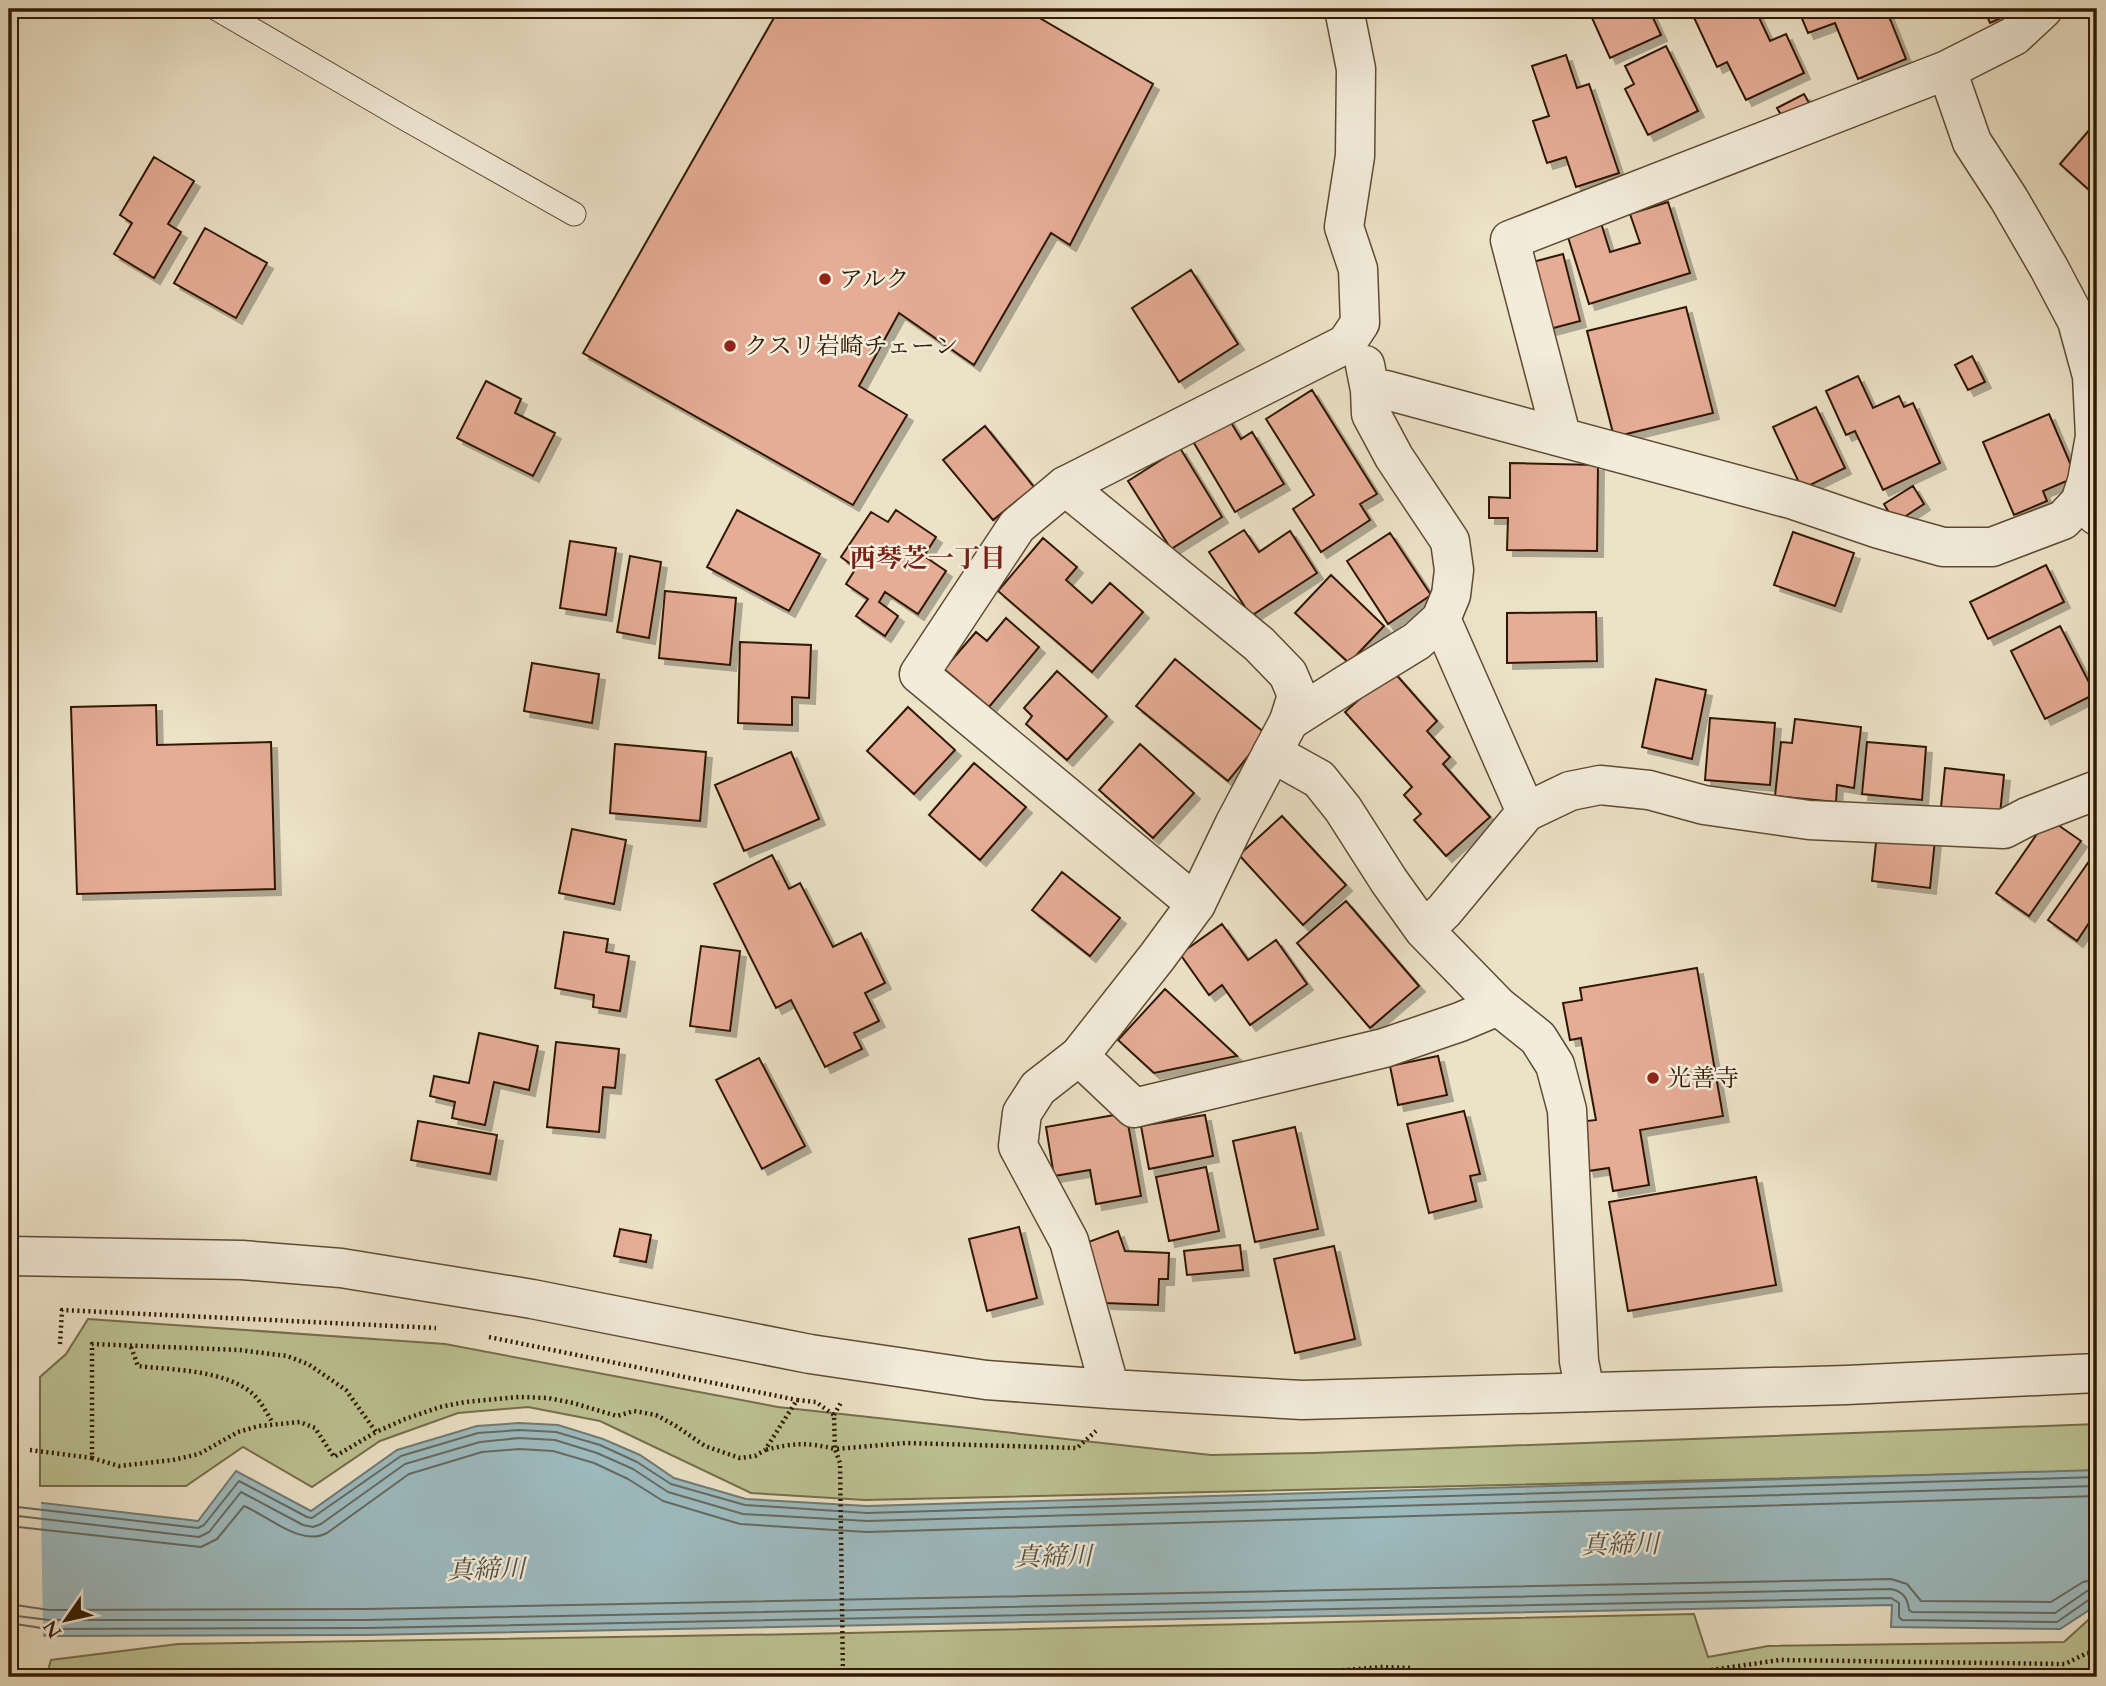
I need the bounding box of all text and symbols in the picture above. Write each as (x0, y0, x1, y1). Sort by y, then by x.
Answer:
place label: アルク (839, 263, 910, 296)
marker: アルク (817, 271, 833, 287)
place label: クスリ岩崎チェーン (744, 330, 959, 363)
marker: クスリ岩崎チェーン (722, 338, 738, 354)
district label: 西琴芝一丁目 (850, 541, 1006, 576)
place label: 光善寺 (1667, 1062, 1739, 1095)
marker: 光善寺 (1645, 1070, 1661, 1086)
water label: 真締川 (1581, 1526, 1662, 1563)
water label: 真締川 (1014, 1538, 1095, 1575)
water label: 真締川 (447, 1551, 528, 1588)
north arrow (32, 1584, 102, 1654)
text: N (37, 1614, 68, 1643)

